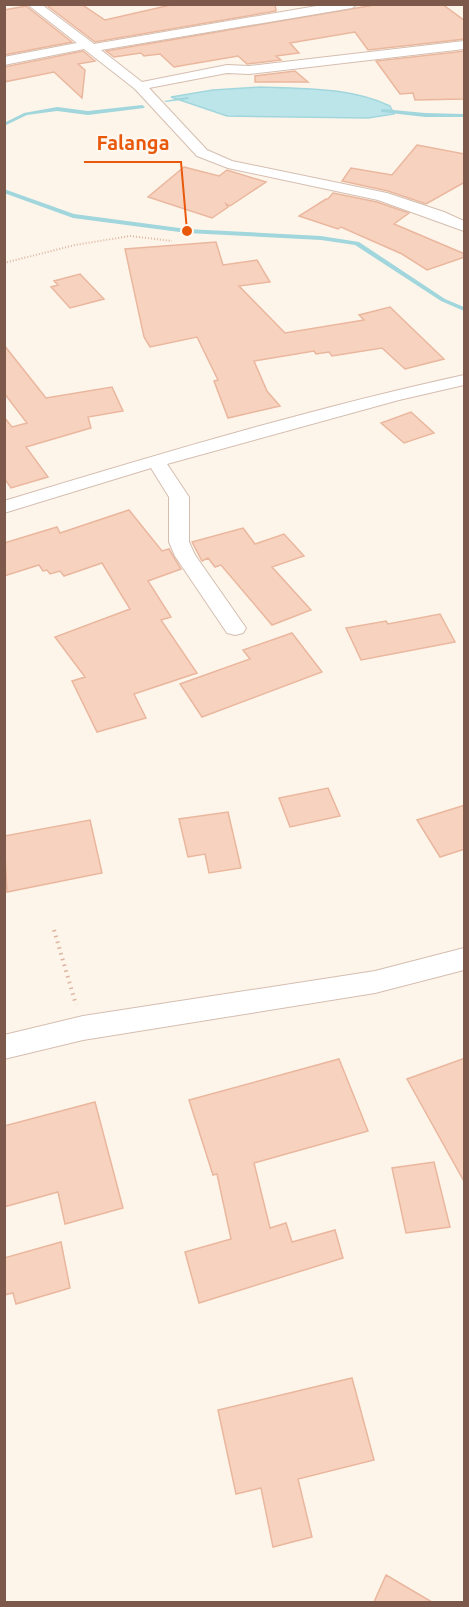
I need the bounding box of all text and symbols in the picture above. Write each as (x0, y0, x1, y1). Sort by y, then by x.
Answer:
callout: Falanga (84, 124, 181, 162)
text: Falanga (96, 131, 170, 154)

